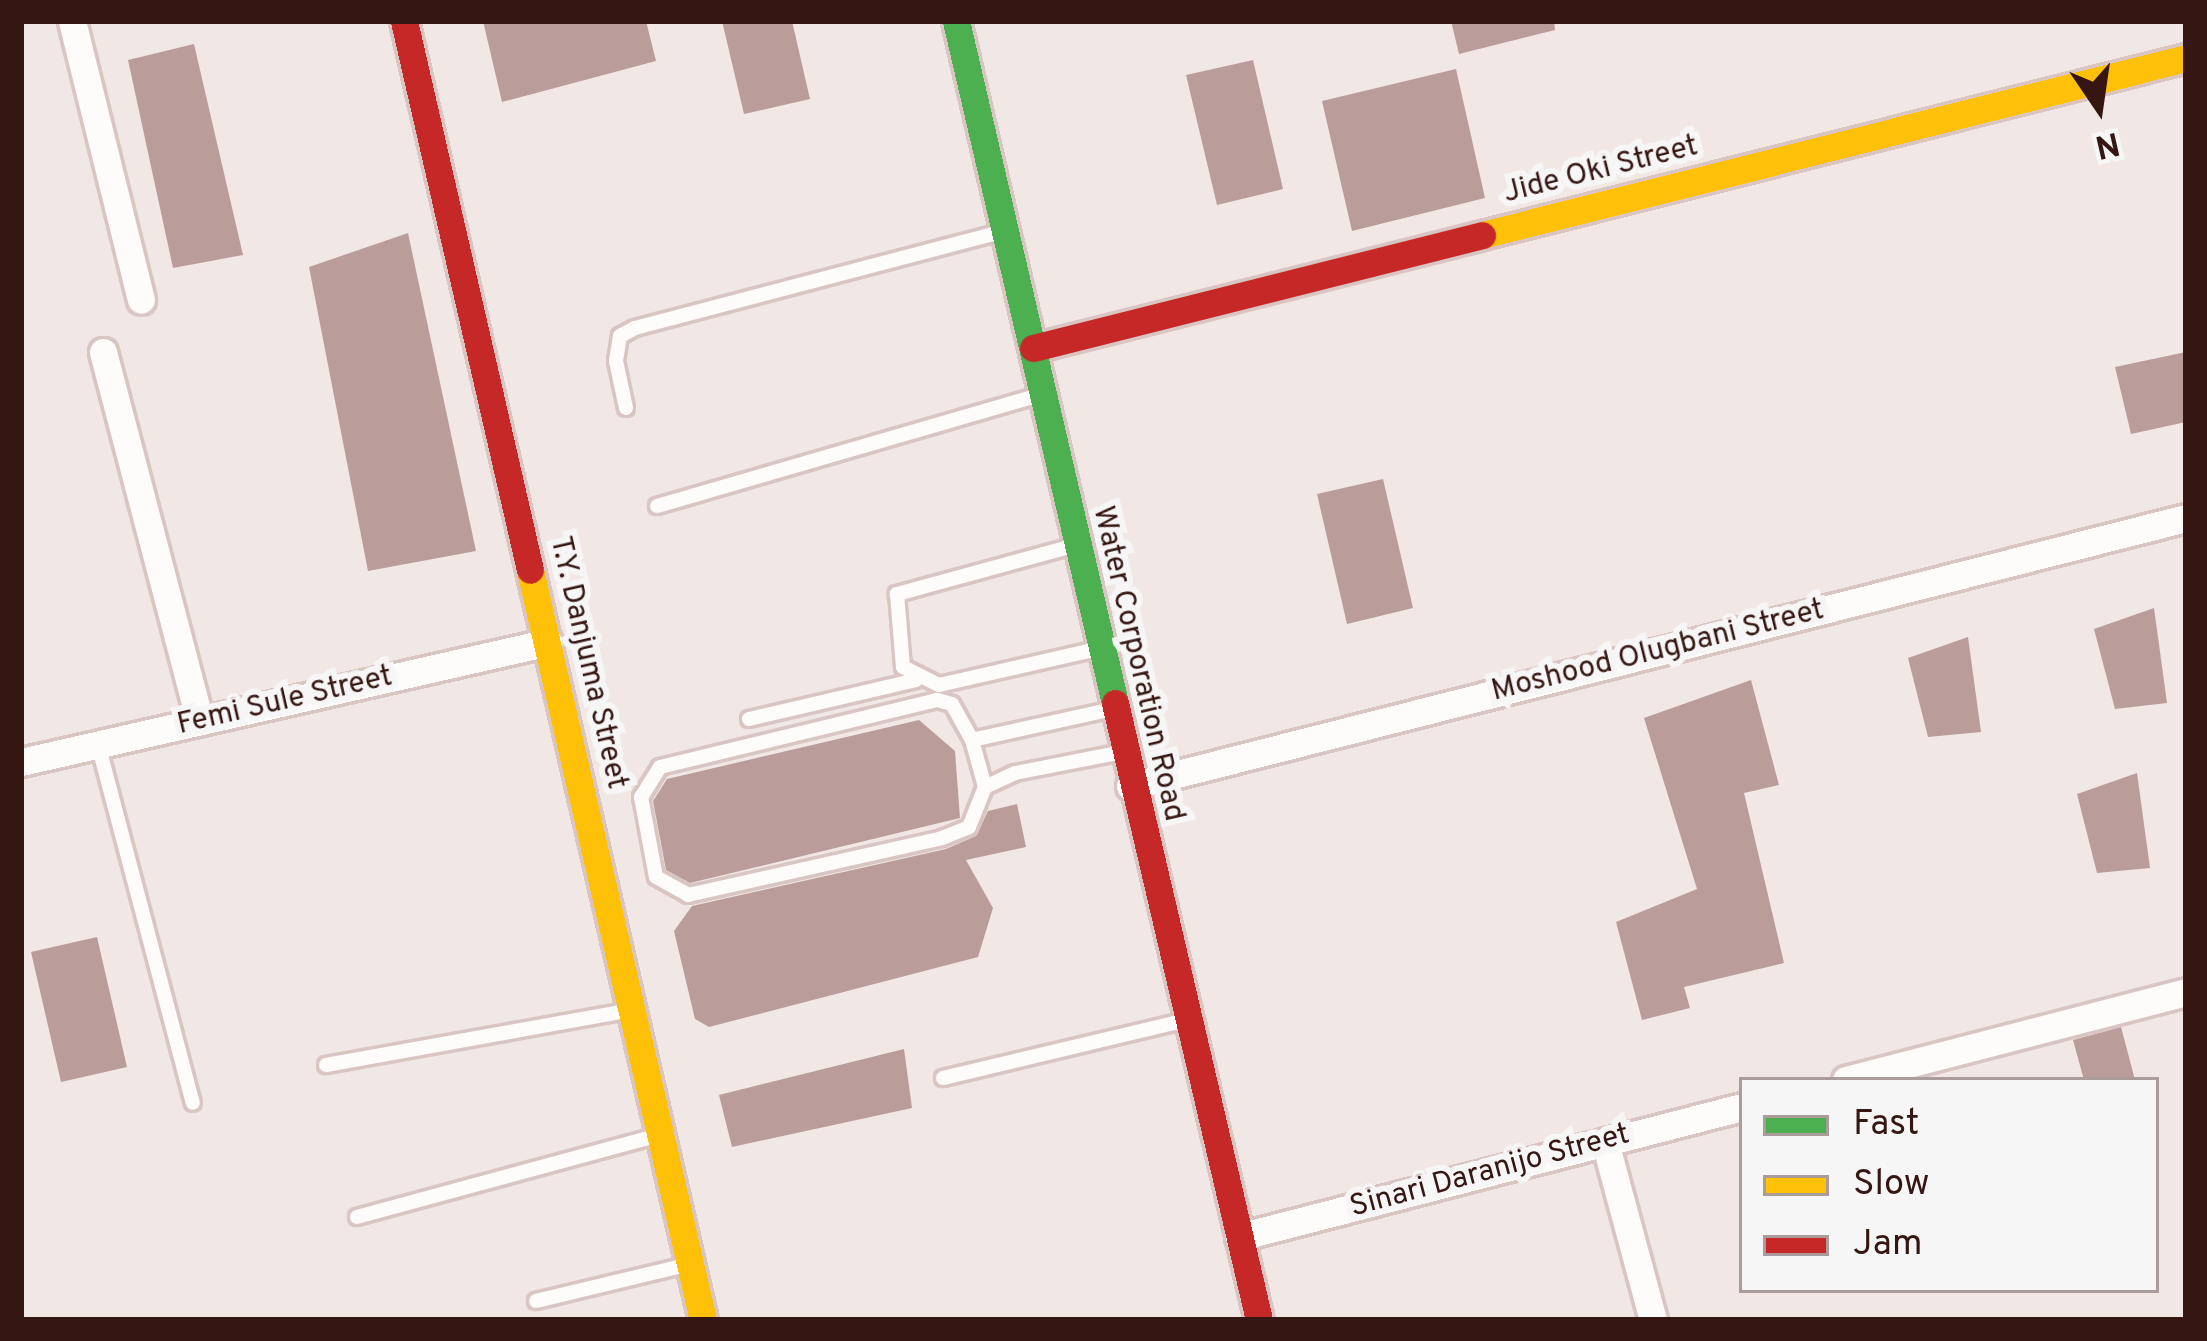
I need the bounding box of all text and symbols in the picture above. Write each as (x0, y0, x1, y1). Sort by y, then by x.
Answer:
north arrow (2039, 48, 2159, 168)
text: N (2091, 120, 2123, 166)
street label: Jide Oki Street (1500, 129, 1702, 213)
street label: Water Corporation Road (1083, 503, 1191, 825)
street label: T.Y. Danjuma Street (540, 533, 634, 793)
street label: Moshood Olugbani Street (1488, 593, 1828, 711)
street label: Femi Sule Street (174, 660, 396, 744)
legend (1739, 1077, 2159, 1293)
text: Fast (1853, 1102, 1919, 1148)
street label: Sinari Daranijo Street (1346, 1117, 1634, 1227)
text: Slow (1853, 1162, 1929, 1208)
text: Jam (1853, 1222, 1923, 1268)

